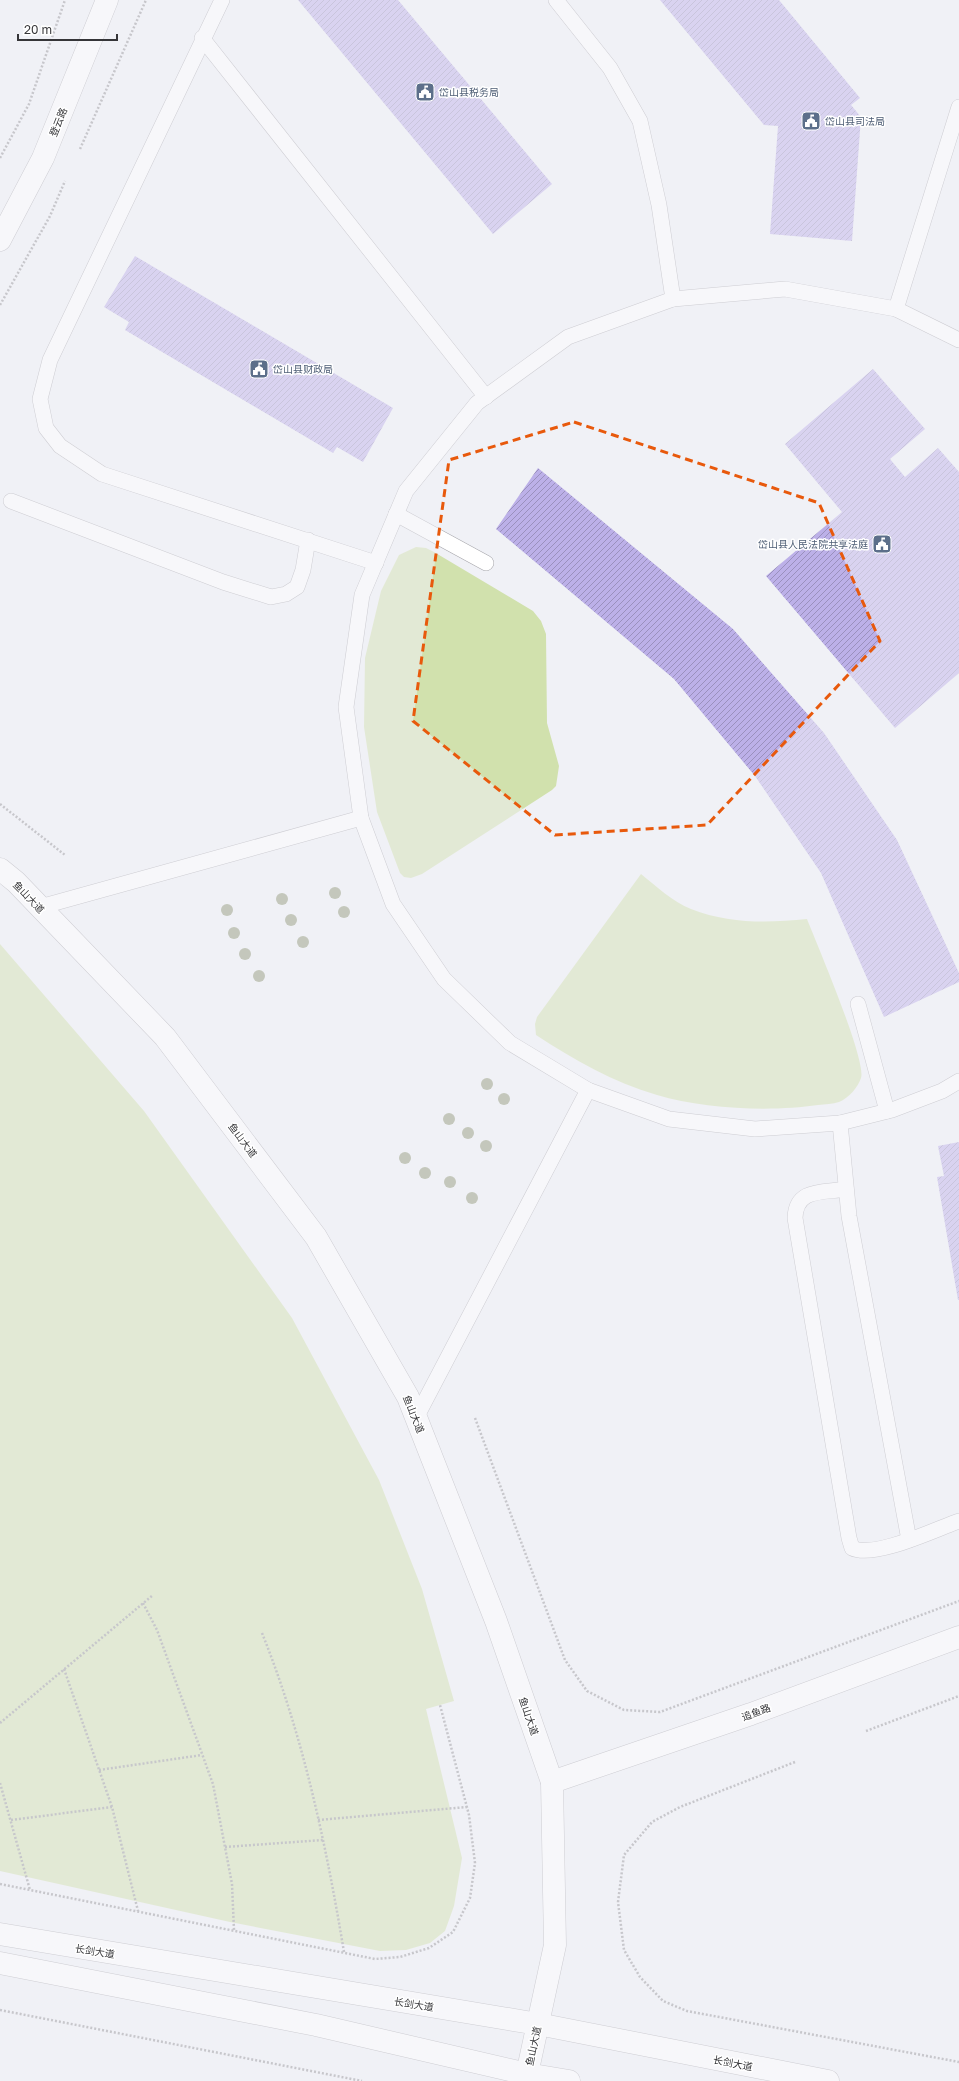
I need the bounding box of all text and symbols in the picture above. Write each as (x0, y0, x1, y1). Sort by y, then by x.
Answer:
scale bar (18, 16, 117, 42)
text: 20 m (24, 22, 52, 37)
public building icon: 岱山县税务局 (414, 81, 436, 103)
place label: 岱山县税务局 (439, 86, 499, 98)
street label: 登云路 (47, 106, 69, 138)
public building icon: 岱山县司法局 (800, 110, 822, 132)
place label: 岱山县司法局 (825, 115, 885, 127)
public building icon: 岱山县财政局 (248, 358, 270, 380)
place label: 岱山县财政局 (273, 363, 333, 375)
public building icon: 岱山县人民法院共享法庭 (871, 533, 893, 555)
place label: 岱山县人民法院共享法庭 (758, 538, 868, 550)
street label: 鱼山大道 (11, 878, 47, 916)
street label: 鱼山大道 (226, 1120, 260, 1160)
street label: 鱼山大道 (401, 1393, 427, 1435)
street label: 鱼山大道 (517, 1695, 541, 1737)
street label: 追鱼路 (740, 1701, 772, 1723)
street label: 长剑大道 (74, 1942, 116, 1960)
street label: 长剑大道 (393, 1995, 435, 2013)
street label: 鱼山大道 (523, 2025, 543, 2067)
street label: 长剑大道 (712, 2053, 754, 2073)

